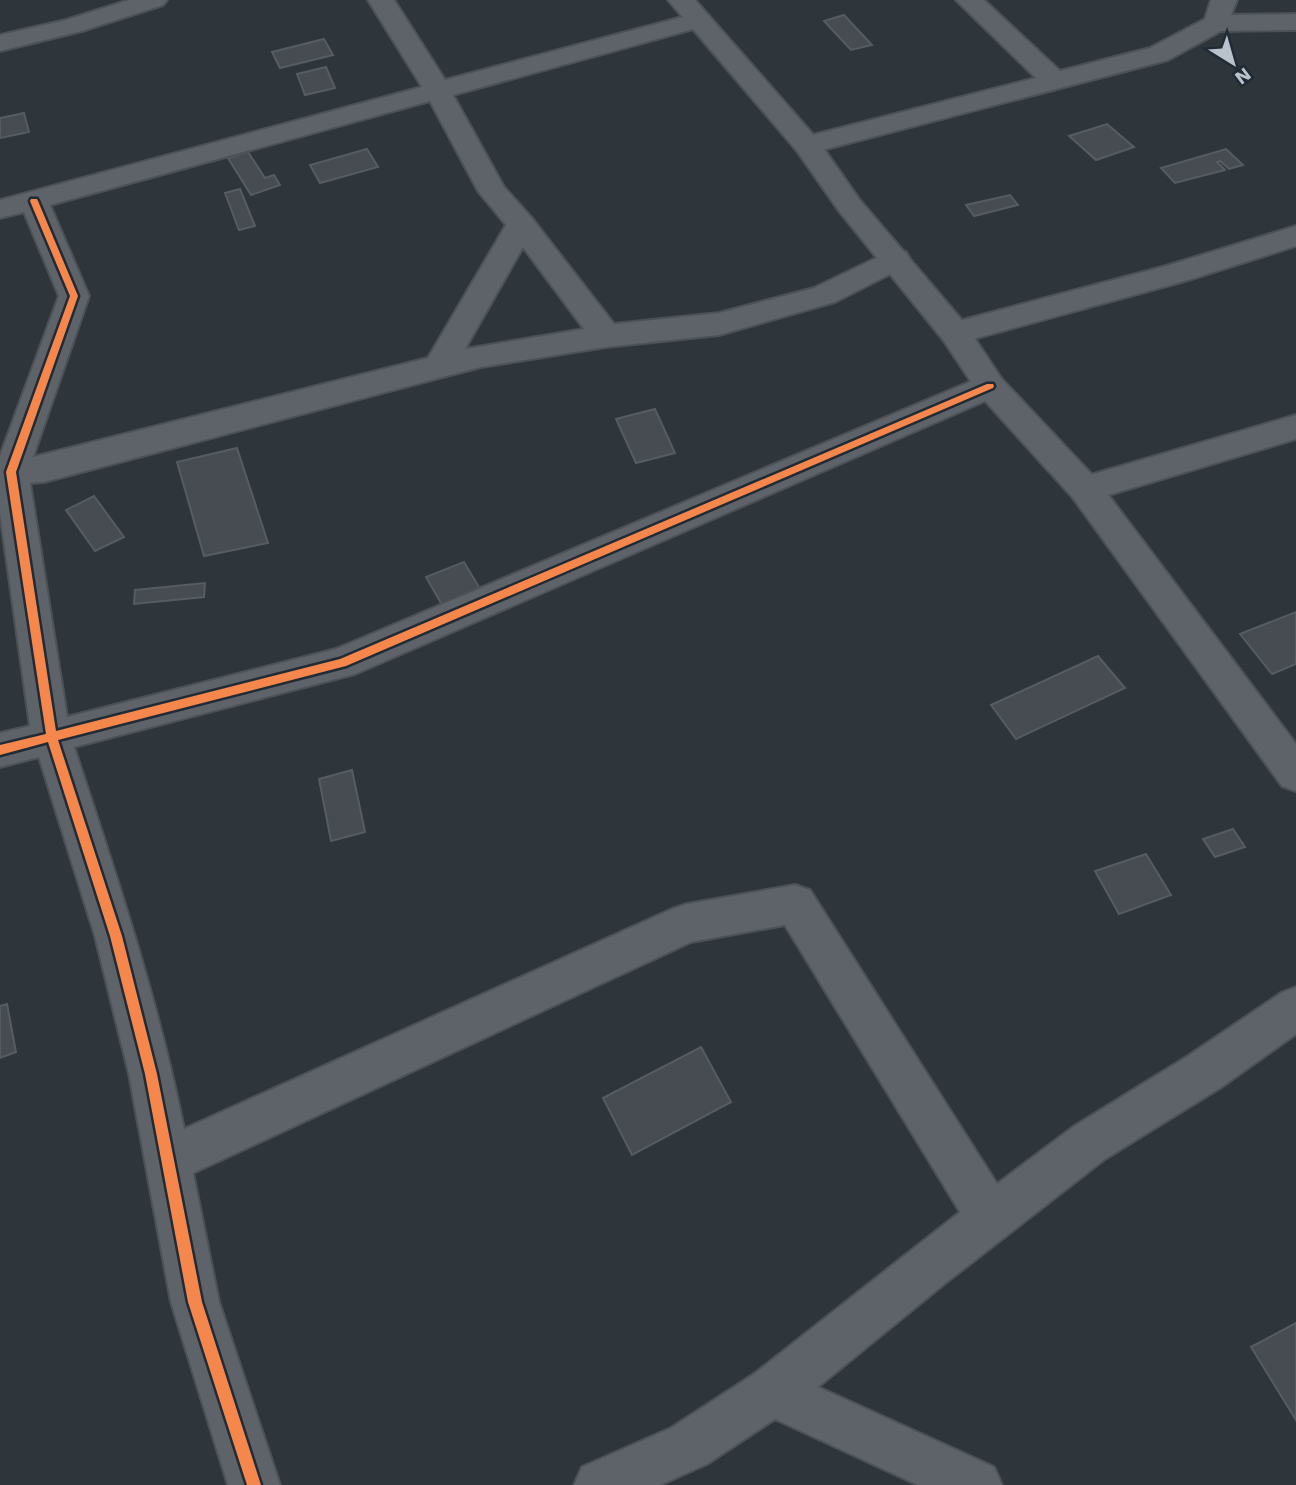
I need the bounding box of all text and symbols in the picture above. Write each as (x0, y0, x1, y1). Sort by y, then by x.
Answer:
north arrow (1198, 28, 1268, 98)
text: N (1230, 63, 1255, 90)

